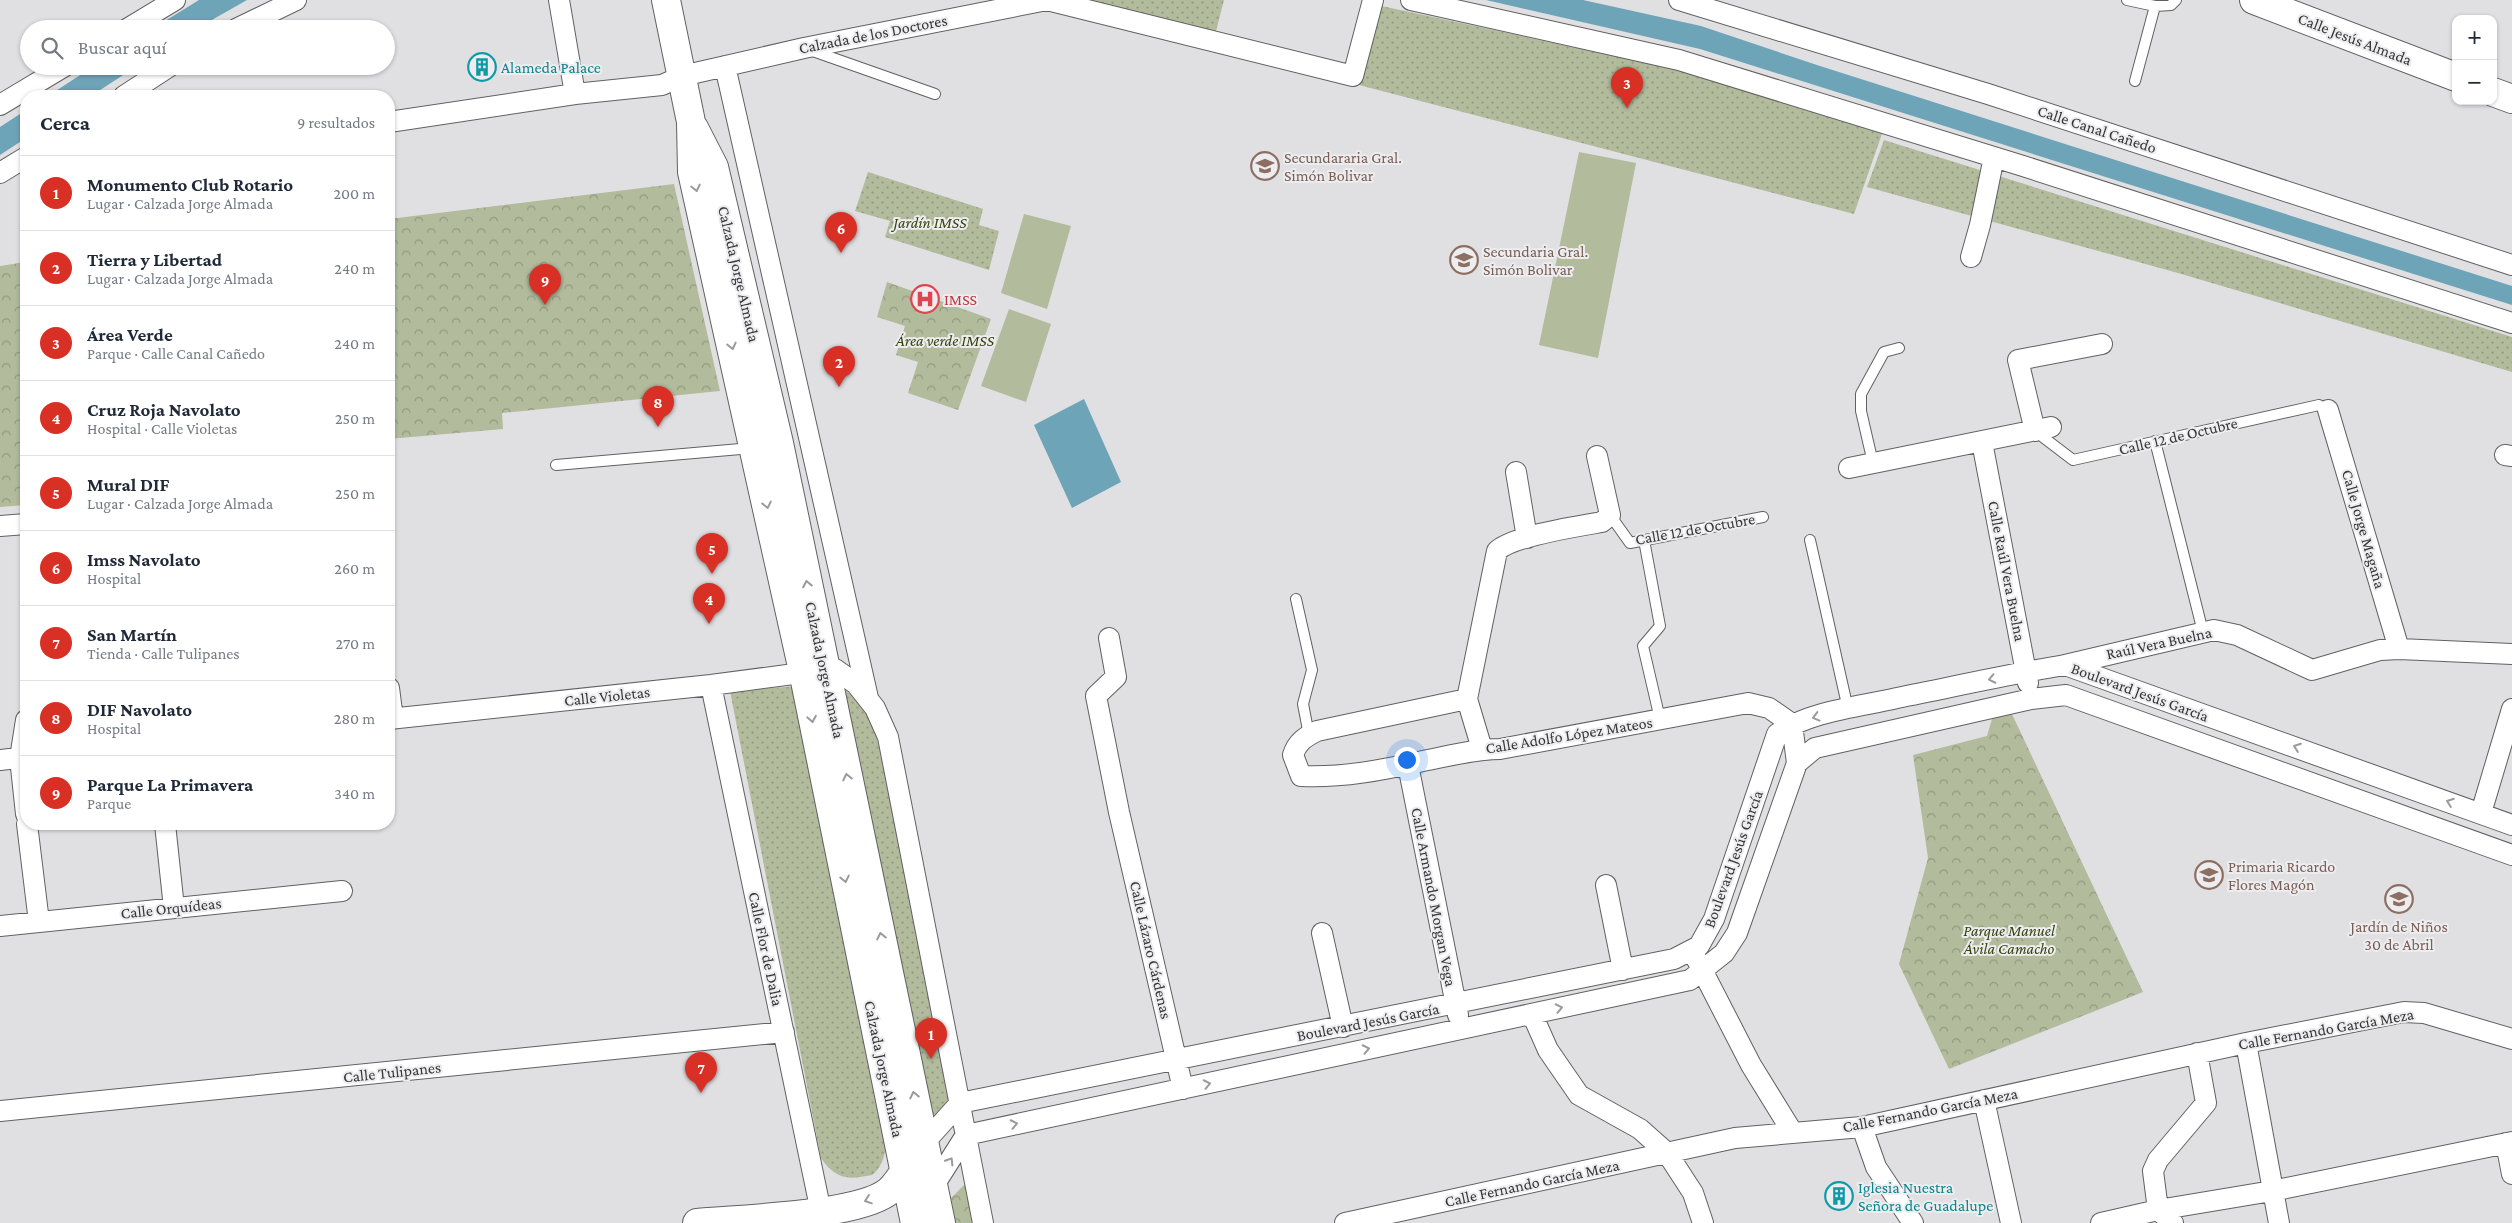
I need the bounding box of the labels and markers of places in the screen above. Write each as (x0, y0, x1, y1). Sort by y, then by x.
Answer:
building icon: Alameda Palace (467, 52, 497, 82)
place label: Alameda Palace (501, 59, 601, 76)
pin: 3 (1611, 67, 1643, 108)
place label: Secundararia Gral. Simón Bolivar (1284, 149, 1402, 184)
school or university icon: Secundararia Gral. Simón Bolivar (1250, 151, 1280, 181)
pin: 6 (825, 212, 857, 253)
place label: Secundaria Gral. Simón Bolivar (1483, 243, 1588, 278)
school or university icon: Secundaria Gral. Simón Bolivar (1449, 245, 1479, 275)
pin: 9 (529, 264, 561, 305)
hospital icon: IMSS (910, 284, 940, 314)
place label: IMSS (944, 291, 977, 308)
pin: 2 (823, 346, 855, 387)
pin: 8 (642, 386, 674, 427)
pin: 5 (696, 533, 728, 574)
pin: 4 (693, 583, 725, 624)
place label: Primaria Ricardo Flores Magón (2228, 858, 2335, 894)
school or university icon: Primaria Ricardo Flores Magón (2194, 860, 2224, 890)
school or university icon: Jardín de Niños 30 de Abril (2384, 884, 2414, 914)
place label: Jardín de Niños 30 de Abril (2348, 918, 2448, 953)
pin: 1 (915, 1018, 947, 1059)
pin: 7 (685, 1052, 717, 1093)
place label: Iglesia Nuestra Señora de Guadalupe (1858, 1179, 1993, 1215)
building icon: Iglesia Nuestra Señora de Guadalupe (1824, 1181, 1854, 1211)

